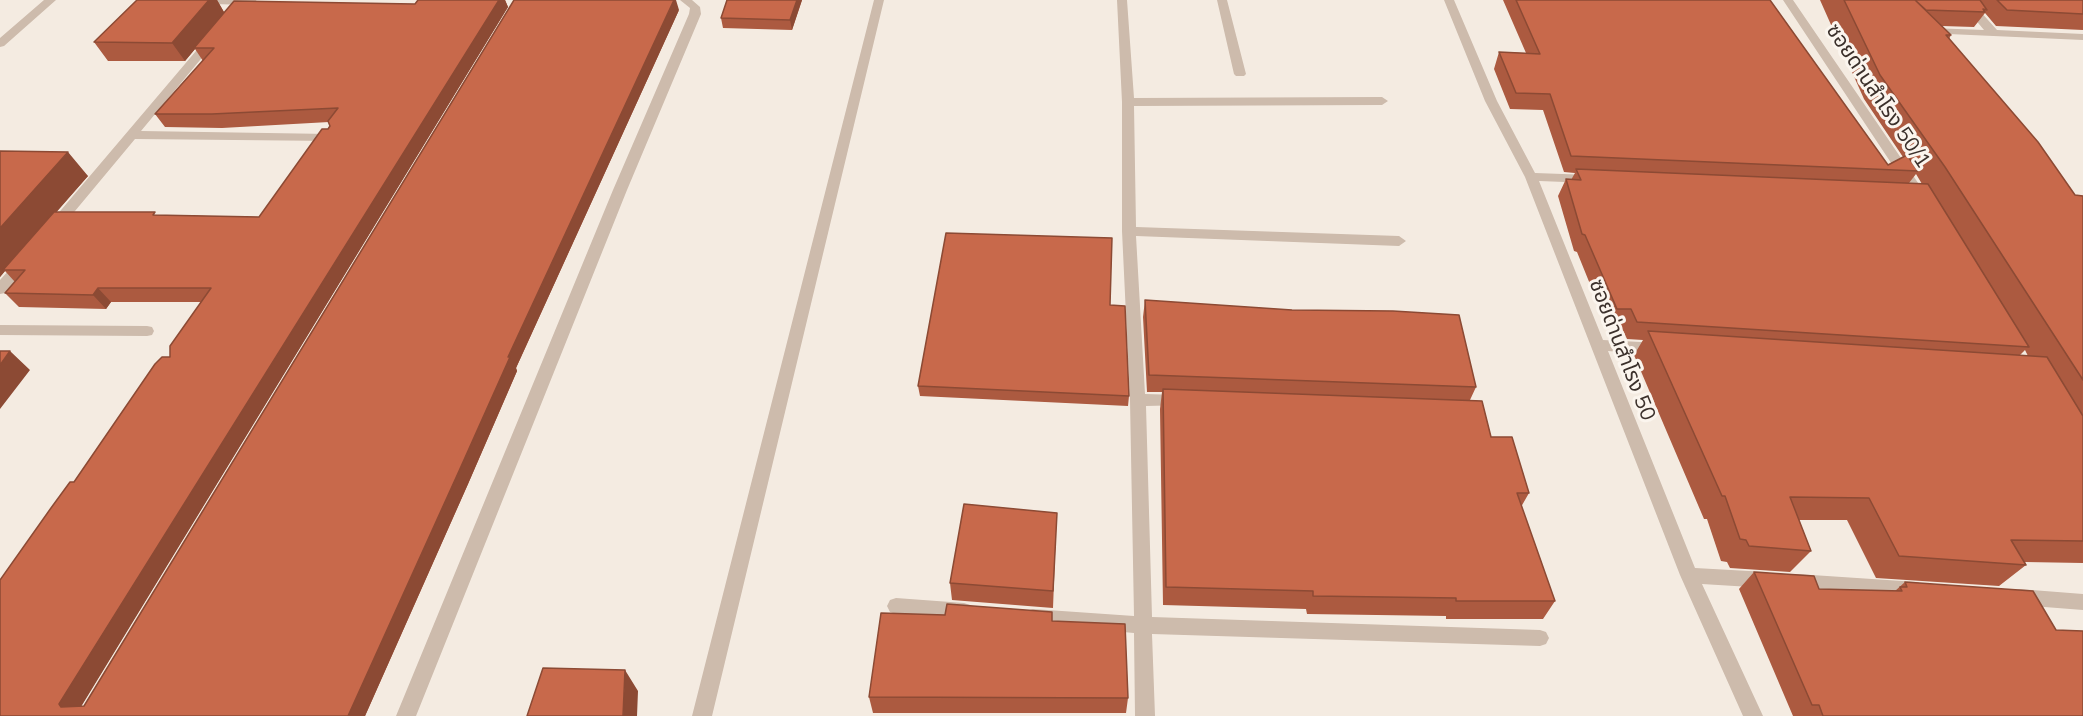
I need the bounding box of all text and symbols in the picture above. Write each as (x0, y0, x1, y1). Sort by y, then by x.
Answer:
street label: ซอยด่านสำโรง 50/1 (1821, 19, 1935, 173)
street label: ซอยด่านสำโรง 50 (1583, 276, 1661, 424)

